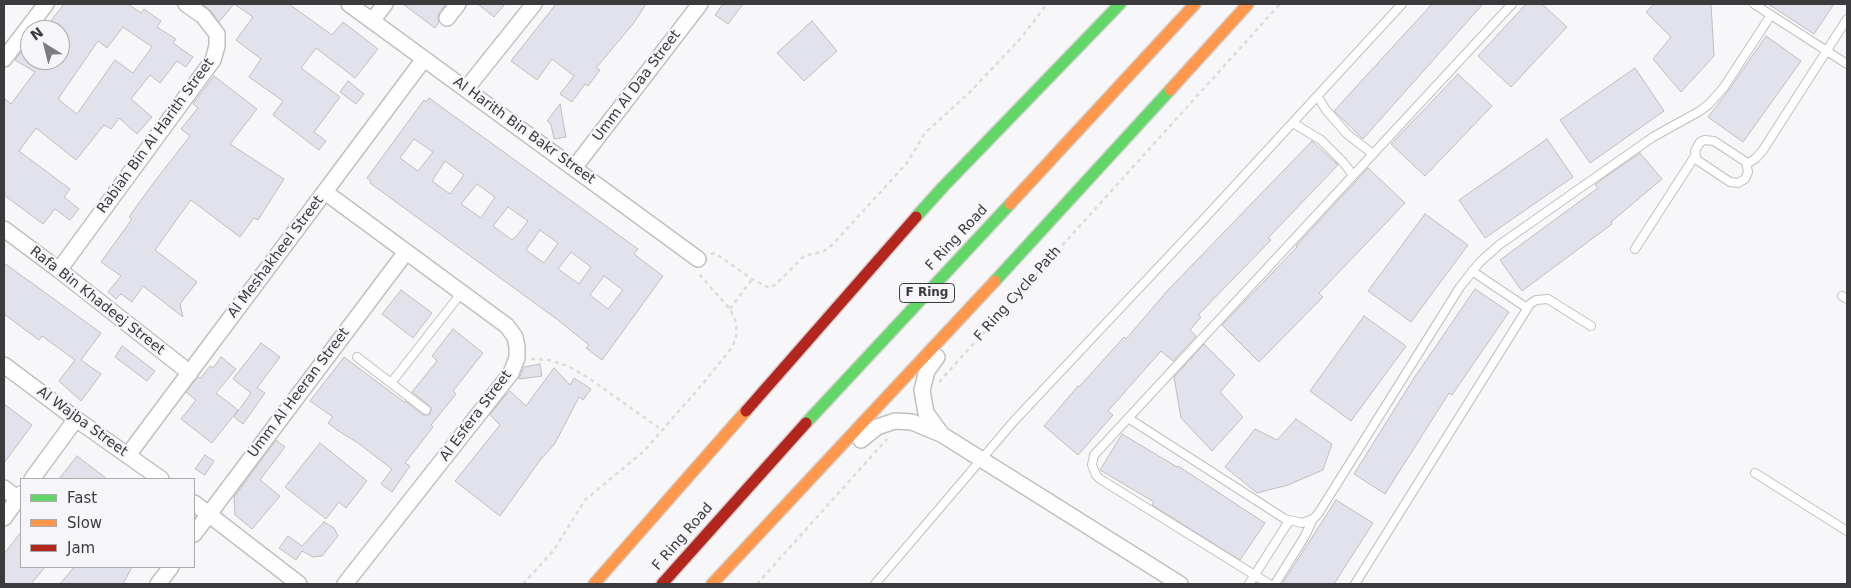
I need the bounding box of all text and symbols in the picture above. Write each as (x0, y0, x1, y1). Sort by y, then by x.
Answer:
north arrow (20, 20, 70, 70)
text: N (27, 24, 46, 44)
street label: Umm Al Daa Street (590, 27, 684, 145)
street label: Rabiah Bin Al Harith Street (94, 55, 218, 217)
street label: Al Harith Bin Bakr Street (450, 74, 598, 188)
street label: Al Meshakheel Street (225, 193, 327, 321)
street label: F Ring Road (922, 202, 992, 274)
street label: Rafa Bin Khadeej Street (26, 243, 168, 359)
street label: F Ring Cycle Path (971, 243, 1065, 345)
road number: F Ring (900, 284, 954, 302)
street label: Umm Al Heeran Street (245, 325, 353, 461)
street label: Al Esfera Street (437, 367, 515, 465)
street label: Al Wajba Street (33, 384, 131, 460)
legend (20, 478, 195, 568)
text: Fast (67, 489, 97, 507)
street label: F Ring Road (649, 500, 717, 574)
text: Slow (67, 514, 102, 532)
text: Jam (67, 539, 95, 557)

